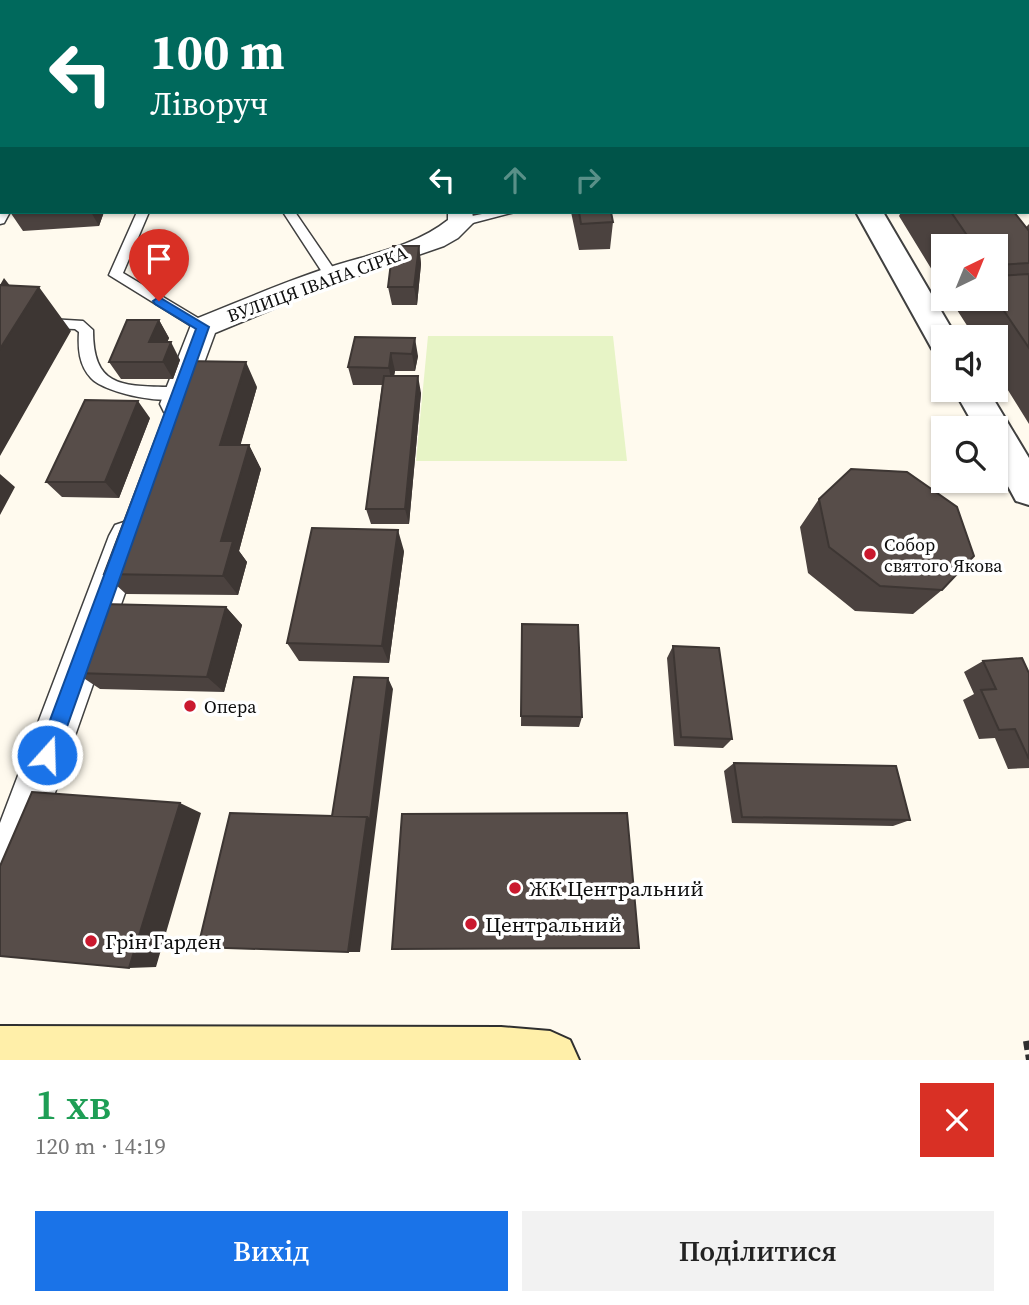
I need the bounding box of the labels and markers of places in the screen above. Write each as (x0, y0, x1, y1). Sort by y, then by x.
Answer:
pin (129, 229, 189, 301)
place label: Собор святого Якова (884, 532, 1003, 578)
marker: Собор святого Якова (862, 546, 878, 562)
place label: Опера (204, 694, 257, 719)
marker: Опера (182, 698, 198, 714)
place label: ЖК Центральний (529, 874, 704, 903)
marker: ЖК Центральний (507, 880, 523, 896)
place label: Центральний (485, 910, 622, 939)
marker: Центральний (463, 916, 479, 932)
place label: Грін Гарден (105, 927, 222, 956)
marker: Грін Гарден (83, 933, 99, 949)

